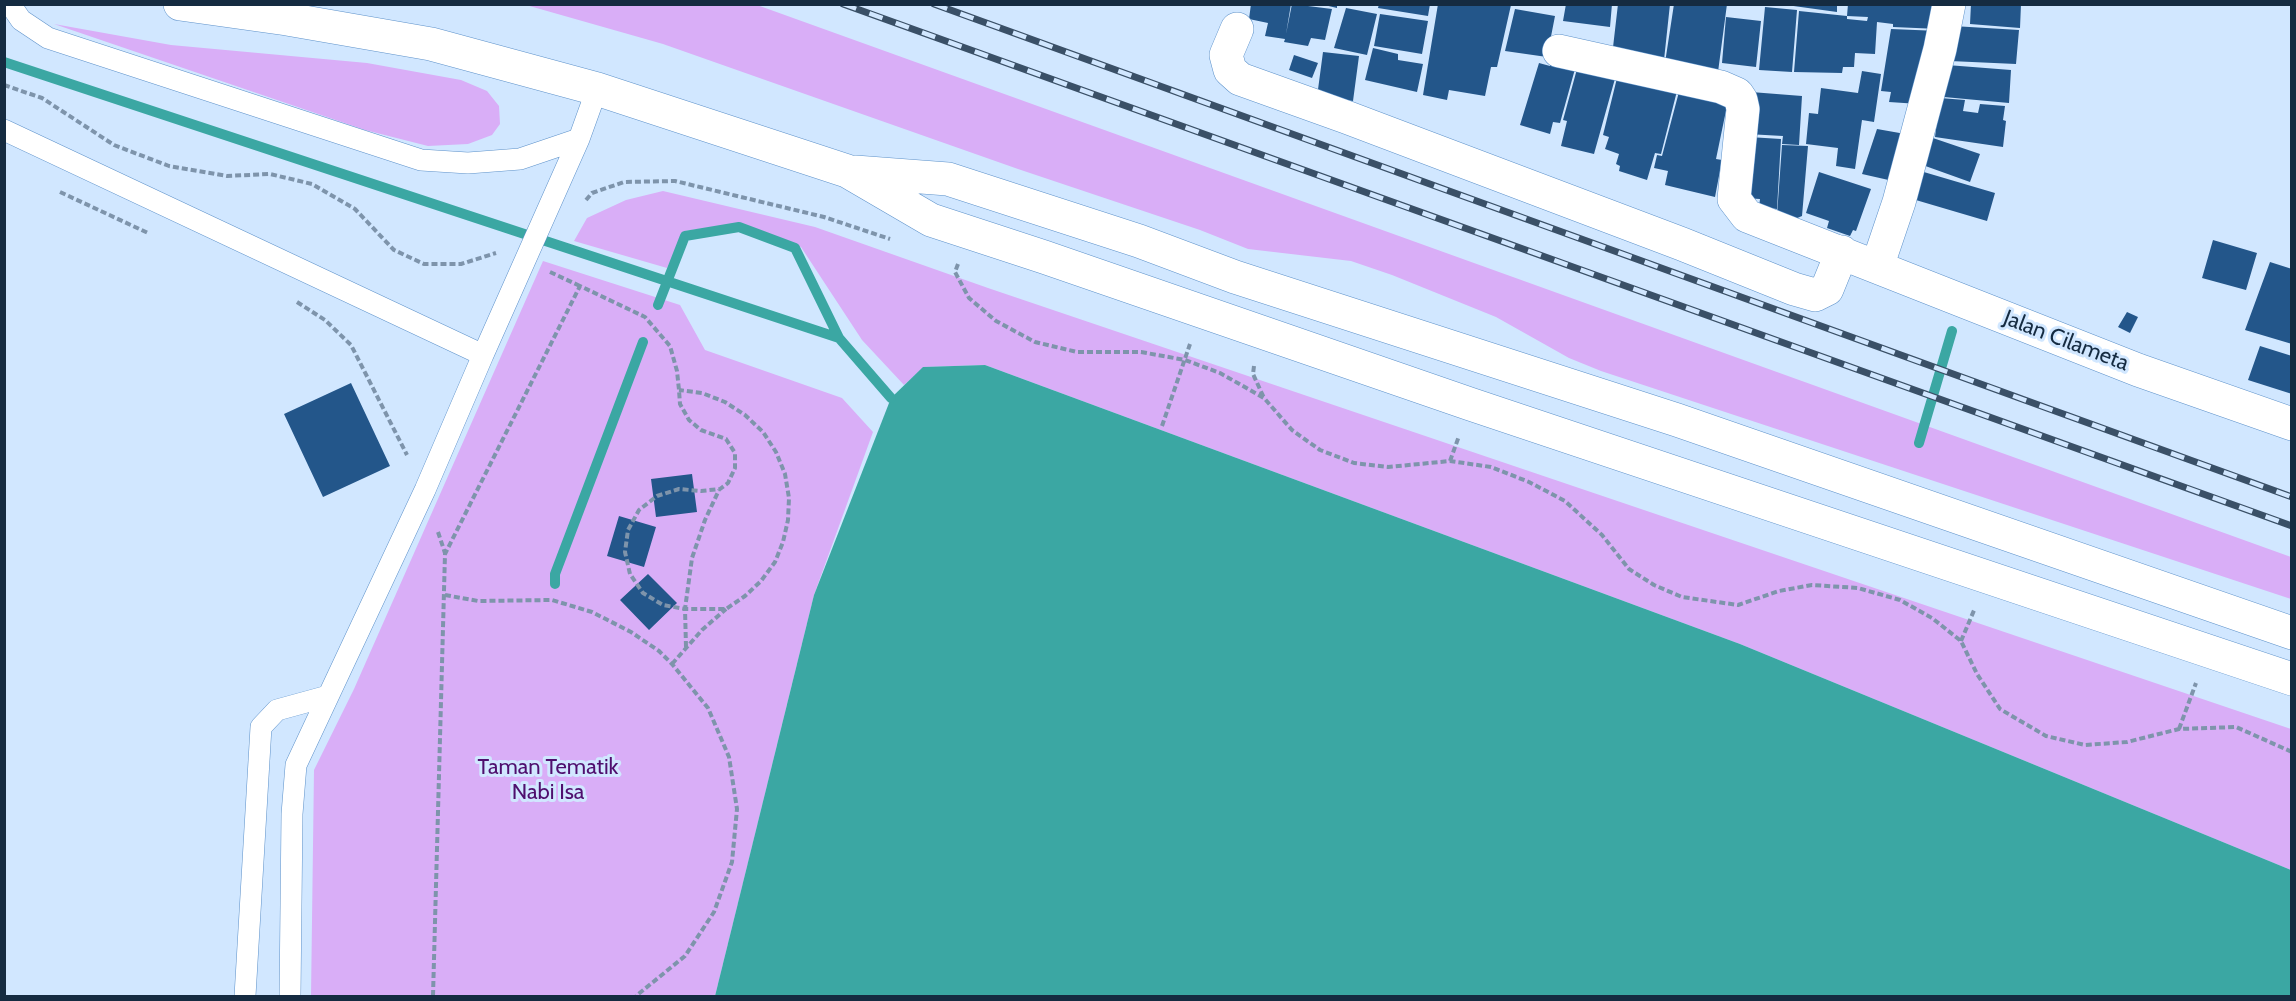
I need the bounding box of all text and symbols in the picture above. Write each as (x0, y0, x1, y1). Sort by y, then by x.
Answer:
street label: Jalan Cilameta (2000, 305, 2132, 377)
park label: Taman Tematik Nabi Isa (478, 755, 618, 806)

